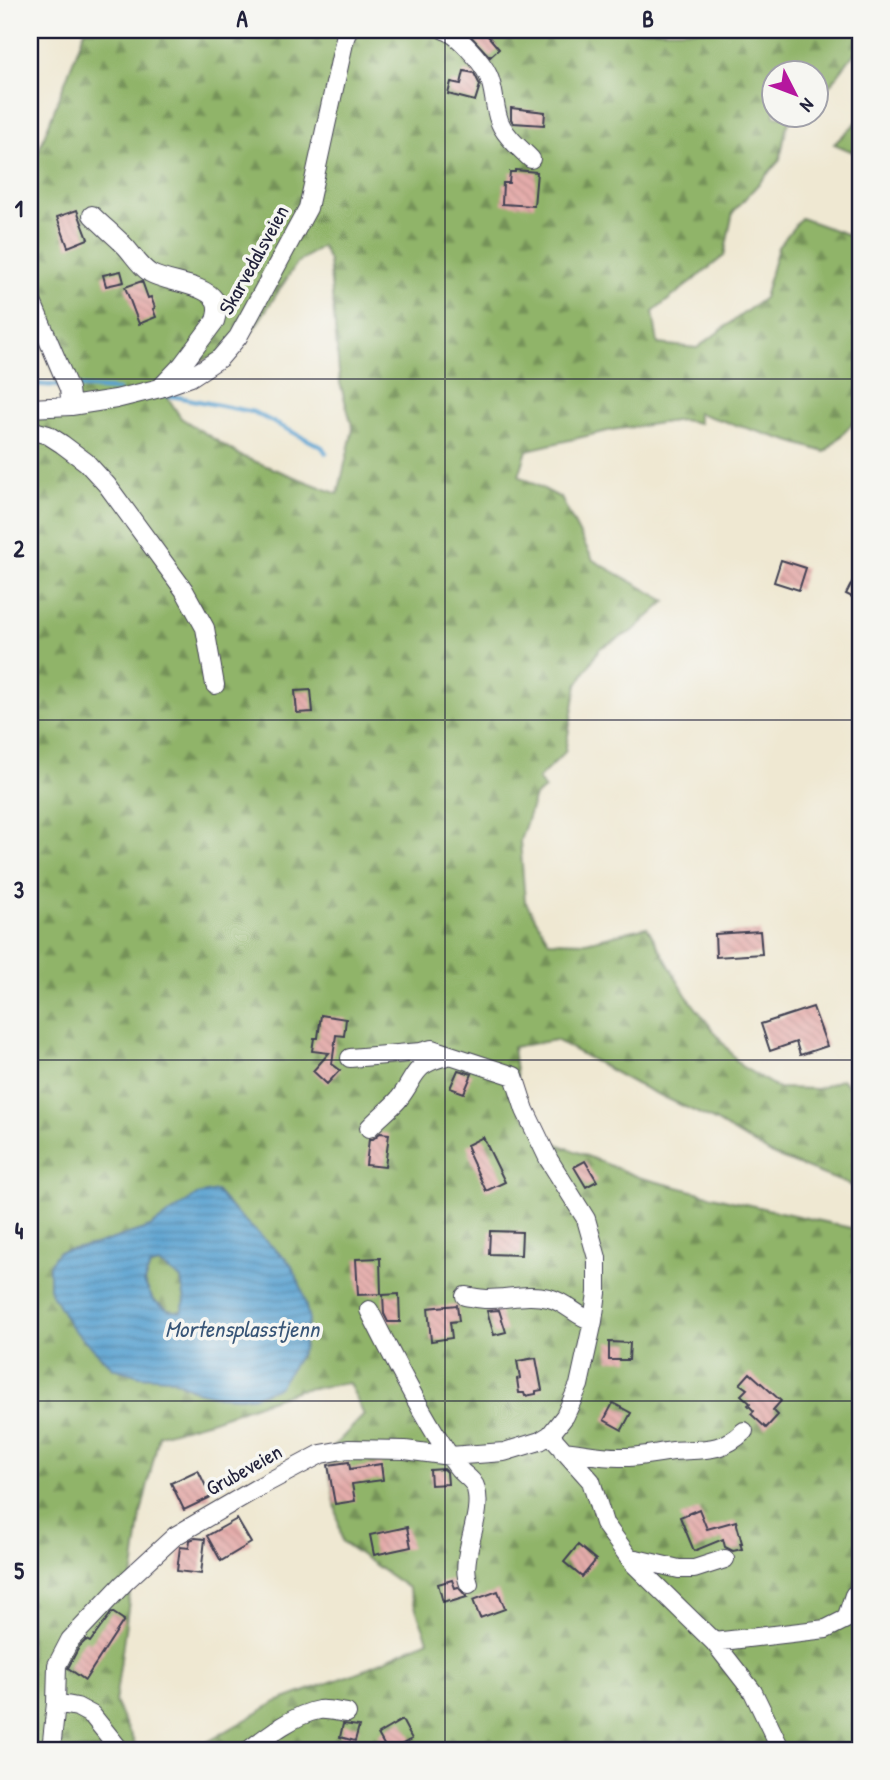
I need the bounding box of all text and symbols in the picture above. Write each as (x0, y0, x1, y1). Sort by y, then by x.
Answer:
text: A (236, 3, 248, 34)
text: B (642, 3, 654, 34)
north arrow (760, 60, 830, 130)
text: N (795, 93, 821, 118)
text: 1 (15, 193, 23, 224)
street label: Skarvedalsveien (212, 200, 296, 320)
text: 2 (14, 533, 25, 564)
text: 3 (14, 874, 24, 905)
text: 4 (15, 1215, 24, 1246)
water label: Mortensplasstjenn (165, 1313, 321, 1345)
street label: Grubeveien (200, 1437, 287, 1502)
text: 5 (14, 1555, 24, 1586)

